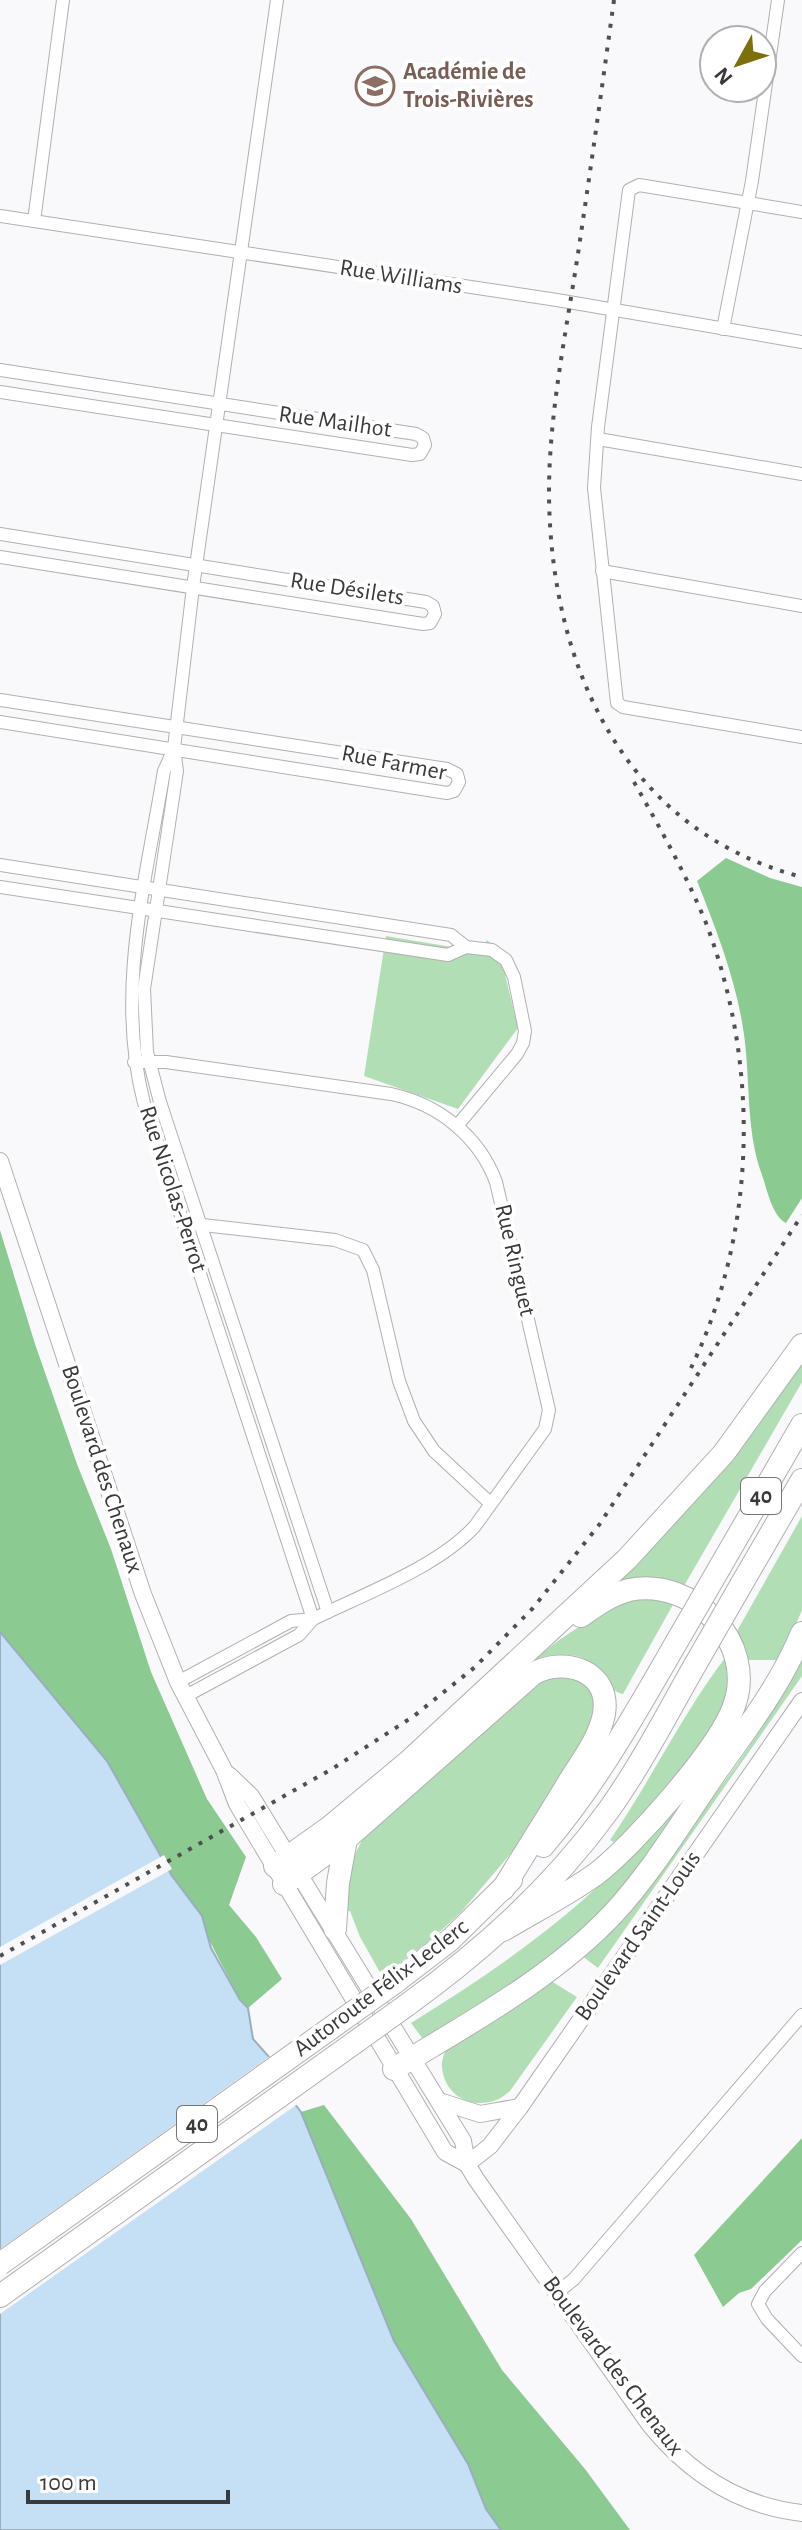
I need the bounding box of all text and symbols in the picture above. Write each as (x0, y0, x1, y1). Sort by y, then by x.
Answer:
north arrow (698, 24, 778, 104)
place label: Académie de Trois-Rivières (403, 60, 534, 112)
text: N (710, 63, 737, 89)
school or university icon: Académie de Trois-Rivières (354, 65, 396, 107)
street label: Rue Williams (338, 255, 464, 299)
street label: Rue Mailhot (277, 402, 393, 442)
street label: Rue Désilets (288, 568, 406, 610)
street label: Rue Farmer (339, 741, 449, 785)
street label: Rue Nicolas-Perrot (135, 1103, 211, 1275)
street label: Rue Ringuet (490, 1202, 540, 1319)
street label: Boulevard des Chenaux (57, 1362, 147, 1576)
road number: 40 (741, 1478, 781, 1514)
street label: Boulevard Saint-Louis (571, 1847, 705, 2025)
street label: Autoroute Félix-Leclerc (289, 1915, 473, 2061)
road number: 40 (177, 2106, 217, 2142)
street label: Boulevard des Chenaux (538, 2272, 688, 2460)
scale bar (28, 2454, 228, 2504)
text: 100 m (40, 2471, 97, 2495)

